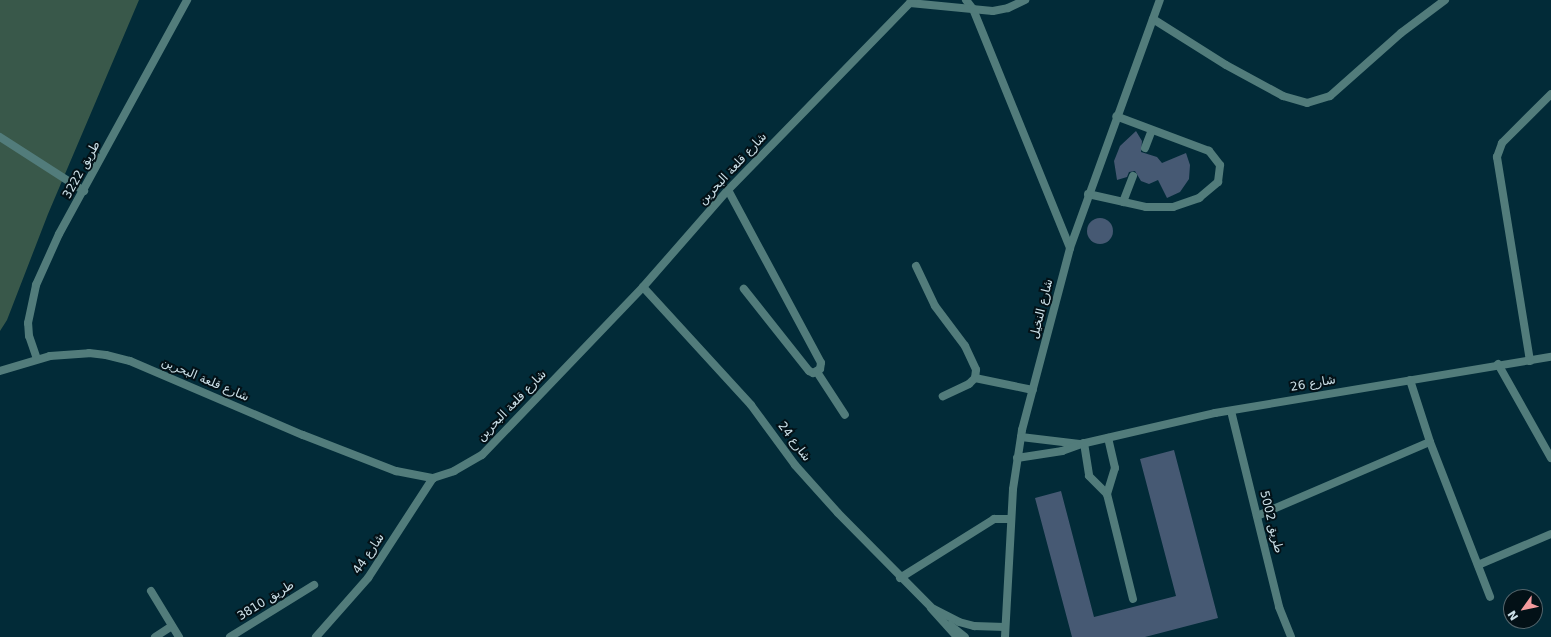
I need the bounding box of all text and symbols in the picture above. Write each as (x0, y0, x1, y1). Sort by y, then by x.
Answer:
street label: شارع قلعة البحرين (696, 130, 770, 208)
street label: طريق 3222 (60, 139, 104, 201)
street label: شارع النخيل (1028, 277, 1056, 341)
street label: شارع قلعة البحرين (159, 355, 251, 405)
street label: شارع قلعة البحرين (474, 367, 550, 445)
street label: شارع 26 (1289, 373, 1337, 395)
street label: شارع 24 (774, 419, 814, 465)
street label: طريق 5002 (1256, 489, 1286, 555)
street label: شارع 44 (350, 531, 388, 577)
street label: طريق 3810 (235, 578, 297, 624)
north arrow (1503, 589, 1543, 629)
text: N (1505, 608, 1521, 623)

